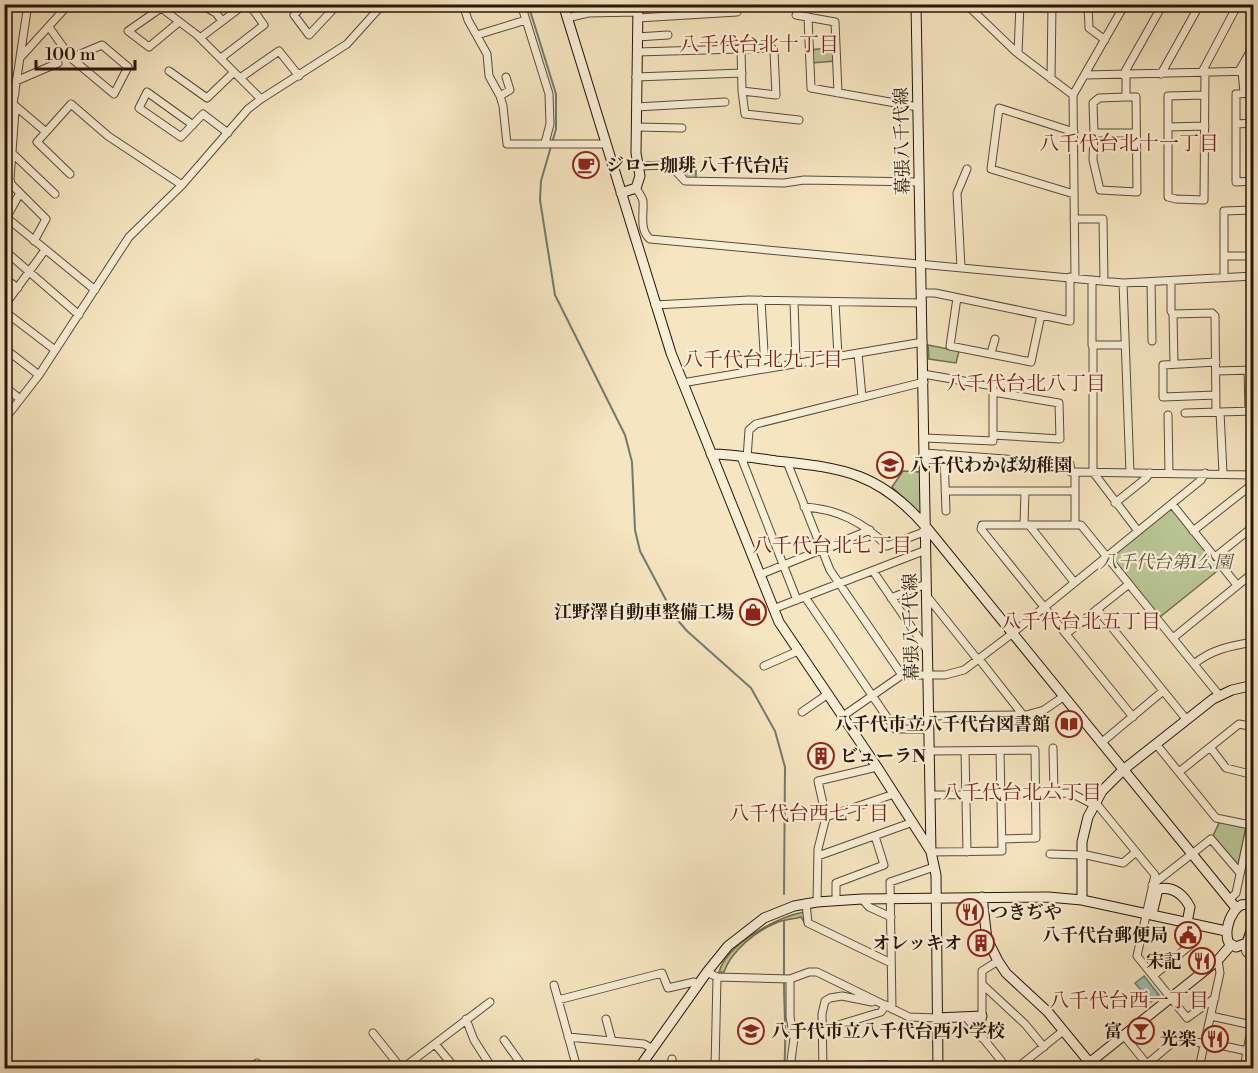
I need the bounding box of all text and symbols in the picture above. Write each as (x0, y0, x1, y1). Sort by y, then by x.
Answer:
scale bar (36, 33, 135, 71)
district label: 八千代台北十丁目 (679, 33, 839, 58)
text: 100 m (45, 43, 96, 66)
street label: 幕張八千代線 (890, 87, 915, 195)
district label: 八千代台北十一丁目 (1039, 132, 1219, 157)
cafe icon: ジロー珈琲 八千代台店 (571, 150, 601, 180)
place label: ジロー珈琲 八千代台店 (606, 154, 789, 177)
district label: 八千代台北九丁目 (683, 348, 843, 373)
district label: 八千代台北八丁目 (946, 372, 1106, 397)
school or university icon: 八千代わかば幼稚園 (875, 450, 905, 480)
place label: 八千代わかば幼稚園 (910, 454, 1072, 477)
district label: 八千代台北七丁目 (752, 534, 912, 559)
park label: 八千代台第1公園 (1100, 551, 1235, 574)
street label: 幕張八千代線 (899, 573, 924, 681)
shop icon: 江野澤自動車整備工場 (738, 597, 768, 627)
place label: 江野澤自動車整備工場 (554, 601, 734, 624)
district label: 八千代台北五丁目 (1001, 610, 1161, 635)
library icon: 八千代市立八千代台図書館 (1054, 709, 1084, 739)
place label: 八千代市立八千代台図書館 (834, 713, 1050, 736)
building icon: ビューラN (806, 741, 836, 771)
place label: ビューラN (840, 745, 926, 768)
district label: 八千代台北六丁目 (942, 781, 1102, 806)
district label: 八千代台西七丁目 (729, 802, 889, 827)
restaurant icon: つきぢや (955, 897, 985, 927)
place label: つきぢや (990, 901, 1062, 924)
public building icon: 八千代台郵便局 (1173, 920, 1203, 950)
place label: 八千代台郵便局 (1042, 924, 1168, 947)
building icon: オレッキオ (966, 928, 996, 958)
place label: オレッキオ (872, 932, 962, 955)
restaurant icon: 宋記 (1187, 946, 1217, 976)
place label: 宋記 (1146, 950, 1182, 973)
district label: 八千代台西一丁目 (1049, 989, 1209, 1014)
school or university icon: 八千代市立八千代台西小学校 (736, 1016, 766, 1046)
bar icon: 富 (1126, 1016, 1156, 1046)
place label: 八千代市立八千代台西小学校 (771, 1020, 1005, 1043)
place label: 富 (1104, 1020, 1122, 1043)
restaurant icon: 光楽 (1200, 1024, 1230, 1054)
place label: 光楽 (1160, 1028, 1196, 1051)

